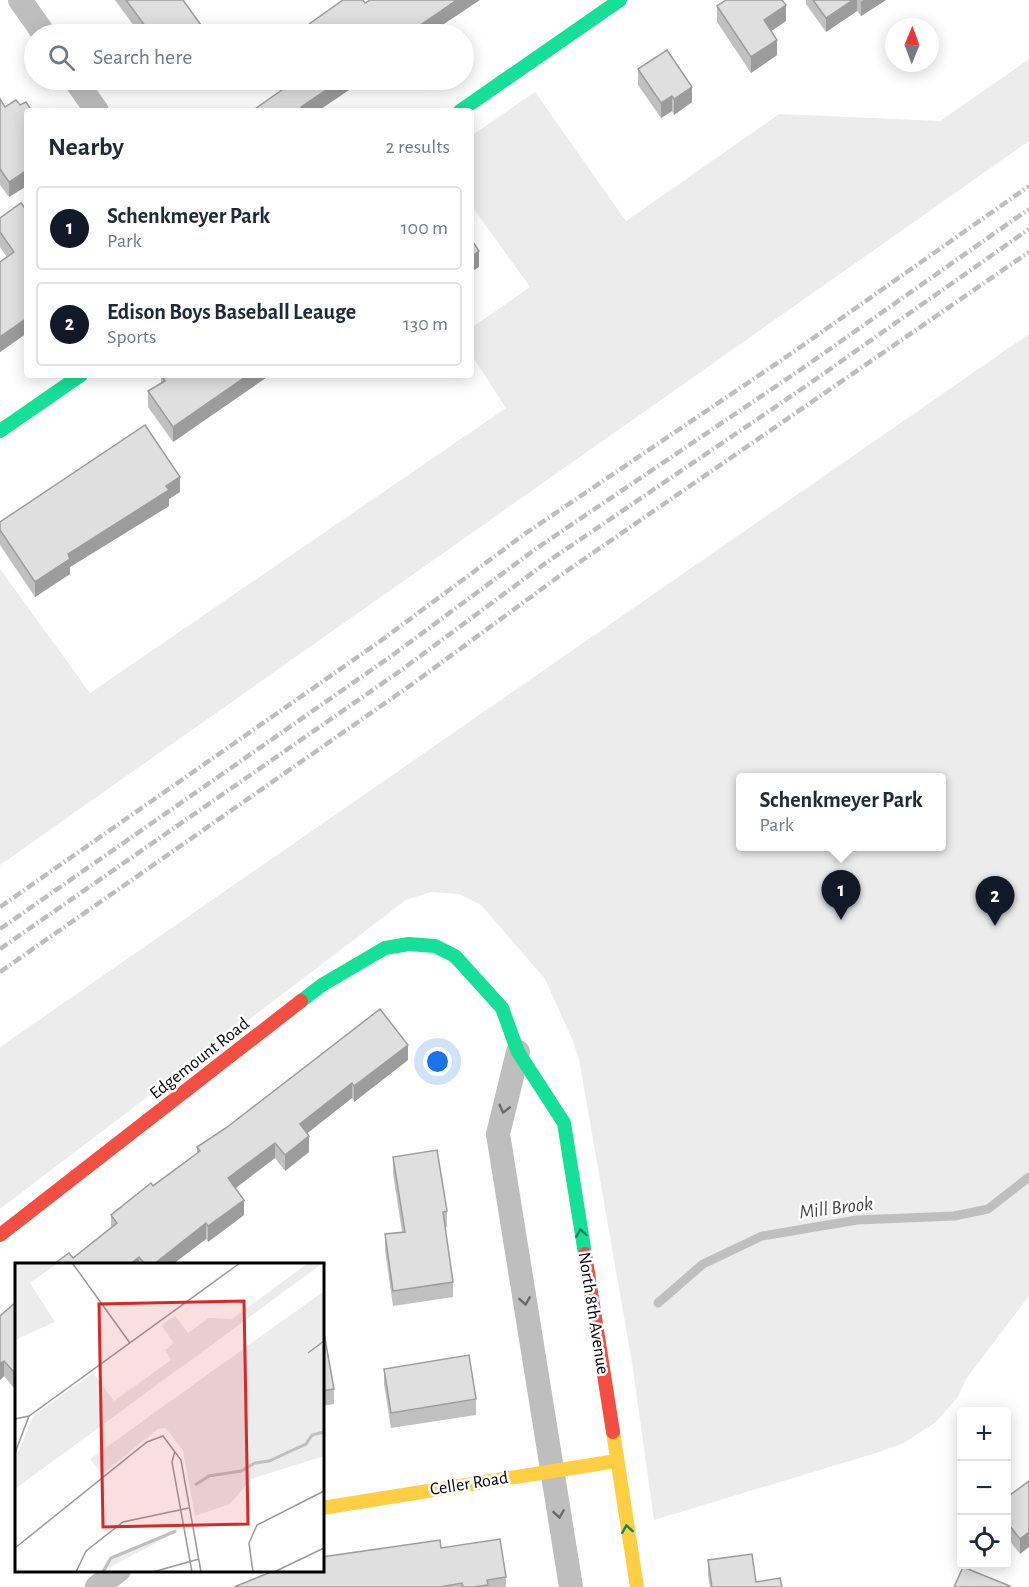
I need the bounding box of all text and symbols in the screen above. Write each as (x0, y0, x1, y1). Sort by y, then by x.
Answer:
north arrow (885, 18, 939, 72)
search box (24, 24, 474, 90)
icon: search (45, 41, 78, 74)
text: Search here (93, 46, 192, 68)
text: Nearby (48, 134, 124, 160)
text: 2 results (386, 137, 450, 157)
text: Schenkmeyer Park (107, 205, 270, 227)
text: 1 (66, 218, 73, 238)
text: 100 m (401, 218, 448, 238)
text: Park (107, 231, 142, 251)
text: Edison Boys Baseball Leauge (107, 301, 356, 323)
text: 2 (65, 314, 74, 334)
text: 130 m (403, 314, 448, 334)
text: Sports (107, 327, 156, 347)
popup (736, 773, 946, 851)
text: Schenkmeyer Park (759, 789, 923, 811)
text: Park (759, 815, 794, 835)
pin: 1 (822, 870, 860, 920)
pin: 2 (976, 876, 1014, 926)
street label: Edgemount Road (147, 1015, 253, 1103)
your location (423, 1047, 452, 1076)
one-way arrow (499, 1103, 511, 1114)
water label: Mill Brook (798, 1194, 874, 1222)
one-way arrow (575, 1228, 588, 1238)
street label: North 8th Avenue (574, 1251, 612, 1376)
inset map (15, 1263, 324, 1572)
one-way arrow (518, 1296, 530, 1306)
map controls (957, 1407, 1011, 1569)
button: + (957, 1407, 1011, 1461)
button: − (957, 1461, 1011, 1515)
street label: Celler Road (429, 1469, 510, 1499)
one-way arrow (553, 1509, 565, 1519)
button: locate (957, 1515, 1011, 1569)
one-way arrow (622, 1525, 634, 1534)

